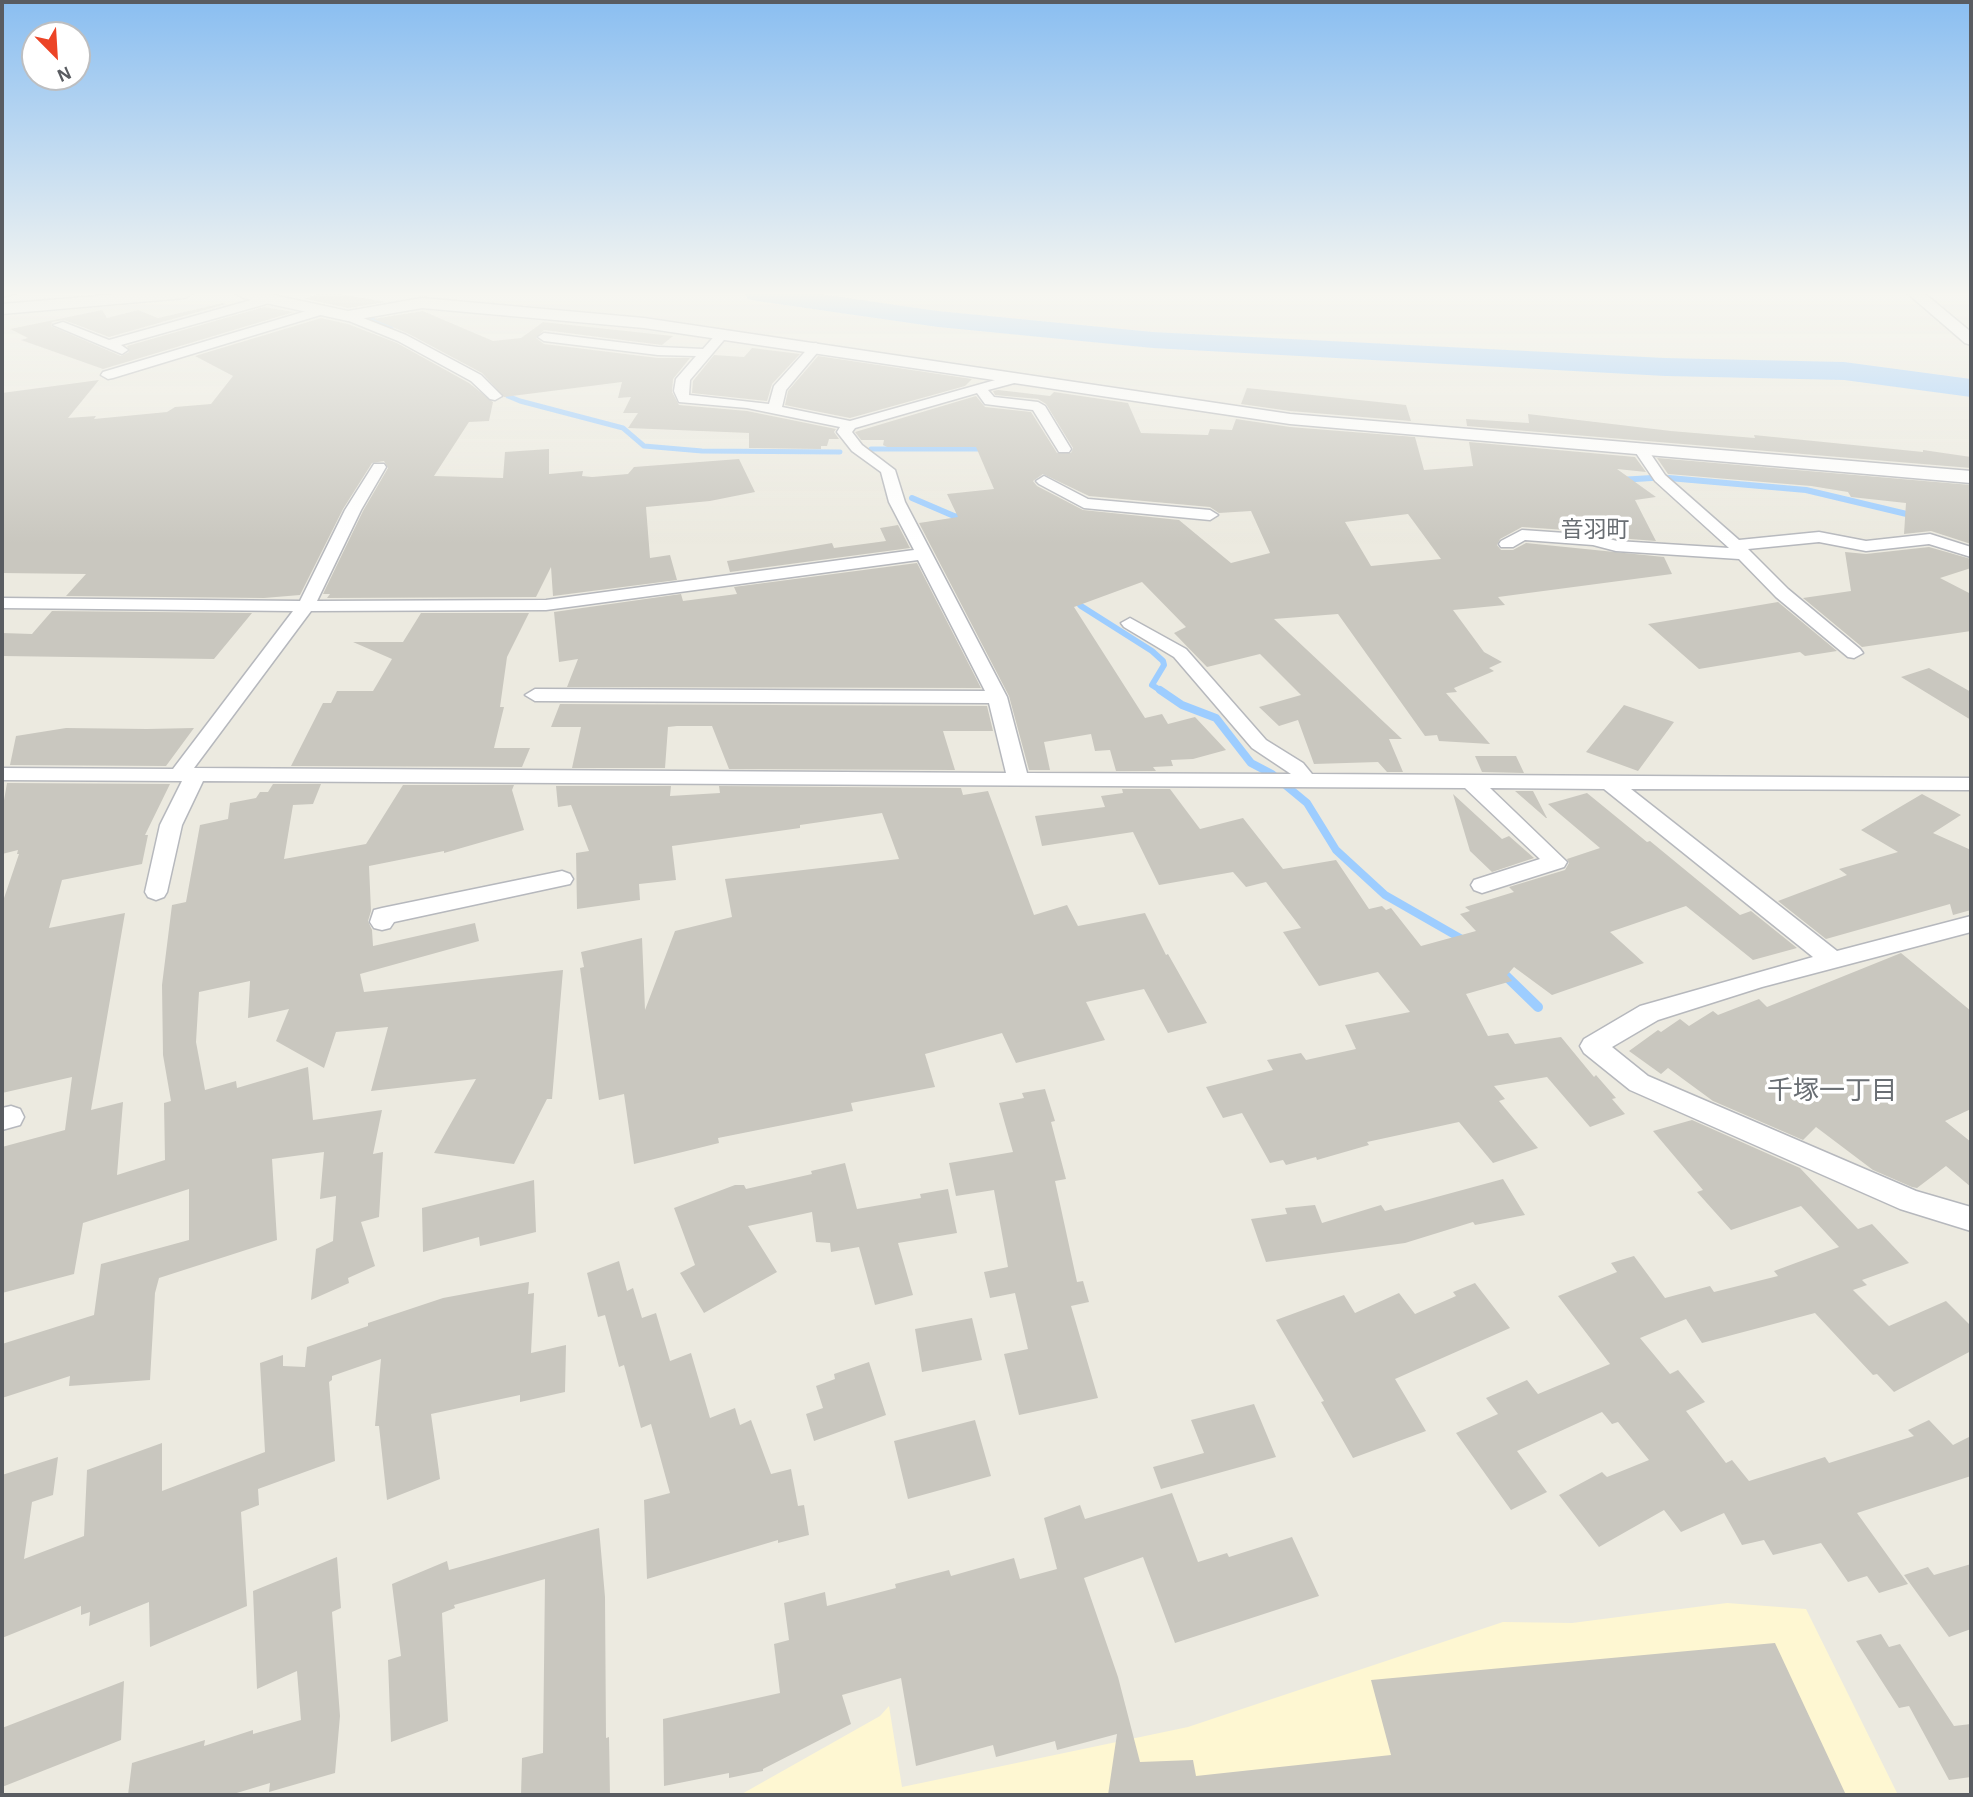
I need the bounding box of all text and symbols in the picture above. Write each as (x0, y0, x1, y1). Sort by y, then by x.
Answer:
north arrow (21, 21, 91, 91)
text: N (54, 62, 74, 85)
district label: 音羽町 (1561, 516, 1629, 544)
district label: 千塚一丁目 (1767, 1075, 1897, 1107)

